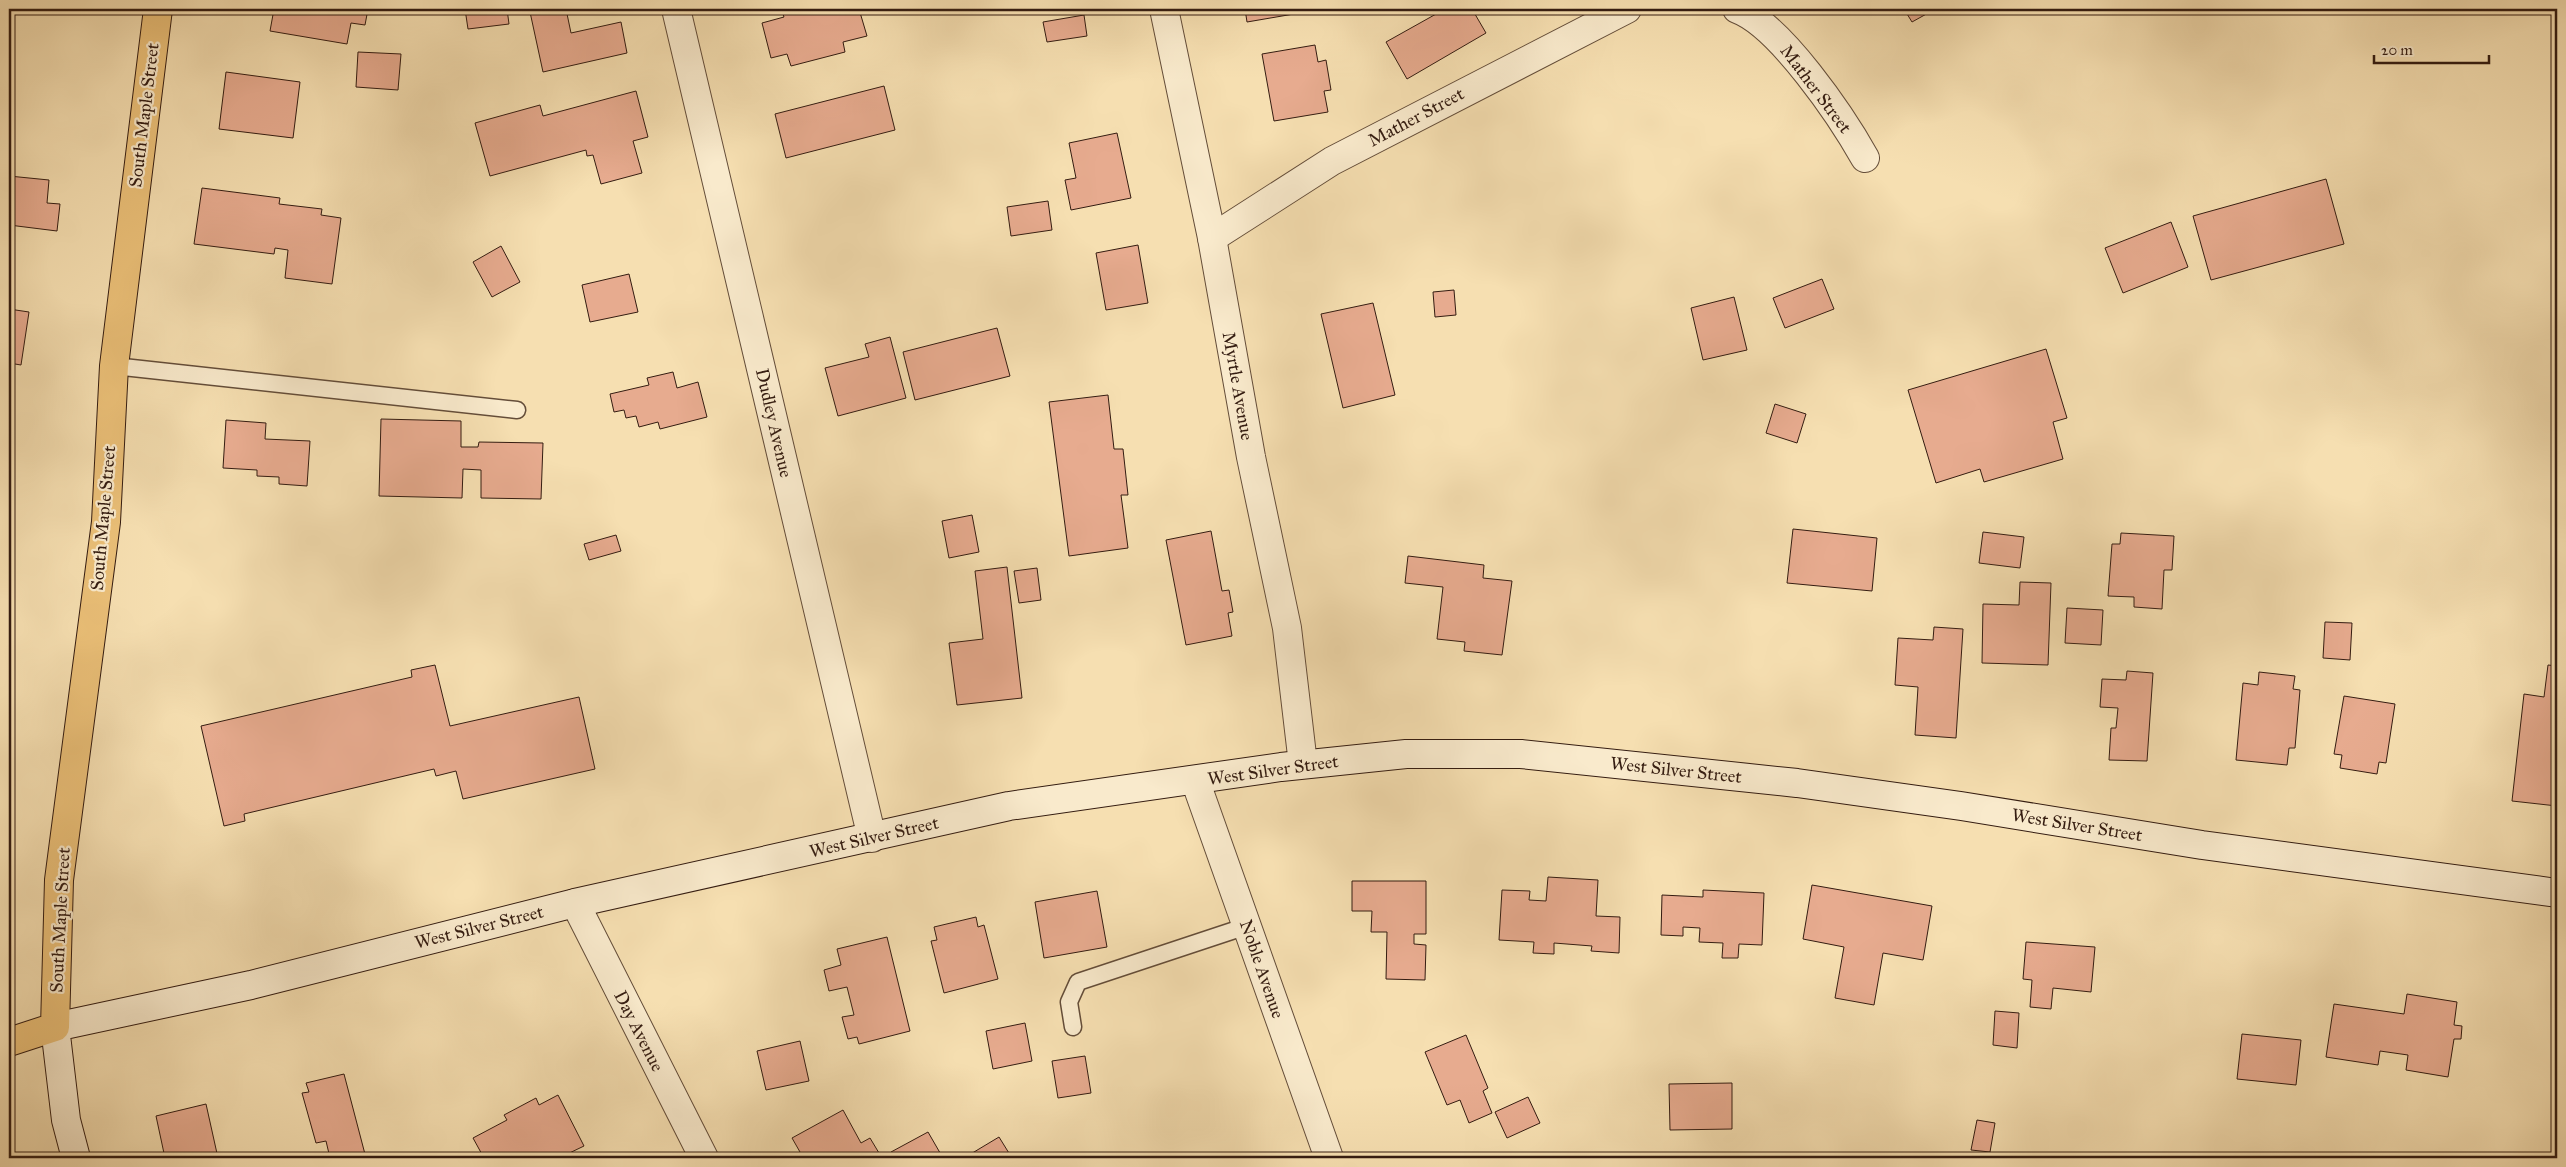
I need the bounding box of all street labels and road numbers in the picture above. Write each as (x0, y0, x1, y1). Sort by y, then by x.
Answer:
street label: Mather Street (1776, 40, 1857, 138)
street label: South Maple Street (124, 41, 164, 188)
street label: Mather Street (1364, 82, 1468, 151)
street label: Myrtle Avenue (1218, 330, 1258, 442)
street label: Dudley Avenue (751, 366, 797, 480)
street label: South Maple Street (86, 444, 120, 591)
street label: West Silver Street (1206, 750, 1340, 790)
street label: West Silver Street (1609, 752, 1743, 788)
street label: West Silver Street (2010, 804, 2144, 846)
street label: West Silver Street (807, 811, 941, 863)
street label: South Maple Street (45, 846, 75, 993)
street label: West Silver Street (412, 900, 546, 954)
street label: Noble Avenue (1235, 917, 1289, 1021)
street label: Day Avenue (609, 987, 669, 1075)

